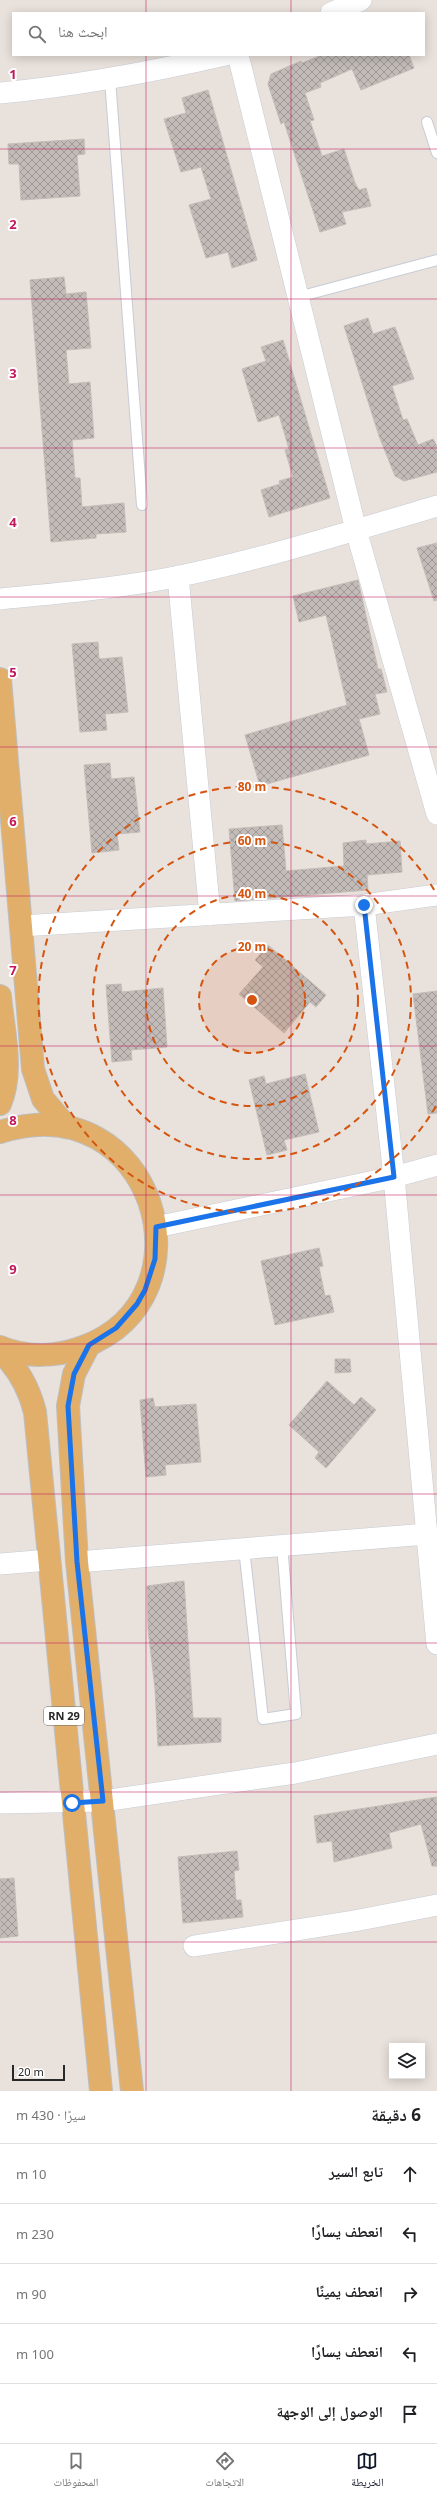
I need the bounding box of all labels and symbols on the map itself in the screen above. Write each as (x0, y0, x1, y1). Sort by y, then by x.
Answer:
text: 1 (9, 65, 17, 83)
text: 2 (9, 215, 17, 233)
text: 3 (9, 364, 17, 382)
text: 4 (9, 513, 17, 531)
text: 5 (9, 663, 17, 681)
text: 80 m (238, 778, 266, 795)
text: 6 (9, 812, 17, 830)
text: 60 m (238, 832, 266, 849)
text: 40 m (238, 885, 266, 902)
route end (355, 896, 373, 914)
text: 20 m (238, 938, 266, 955)
text: 7 (9, 961, 17, 979)
centre of rings (245, 993, 259, 1007)
text: 8 (9, 1111, 17, 1129)
text: 9 (9, 1260, 17, 1278)
road number: RN 29 (44, 1707, 84, 1725)
route start (63, 1794, 81, 1812)
scale bar (12, 2063, 65, 2082)

